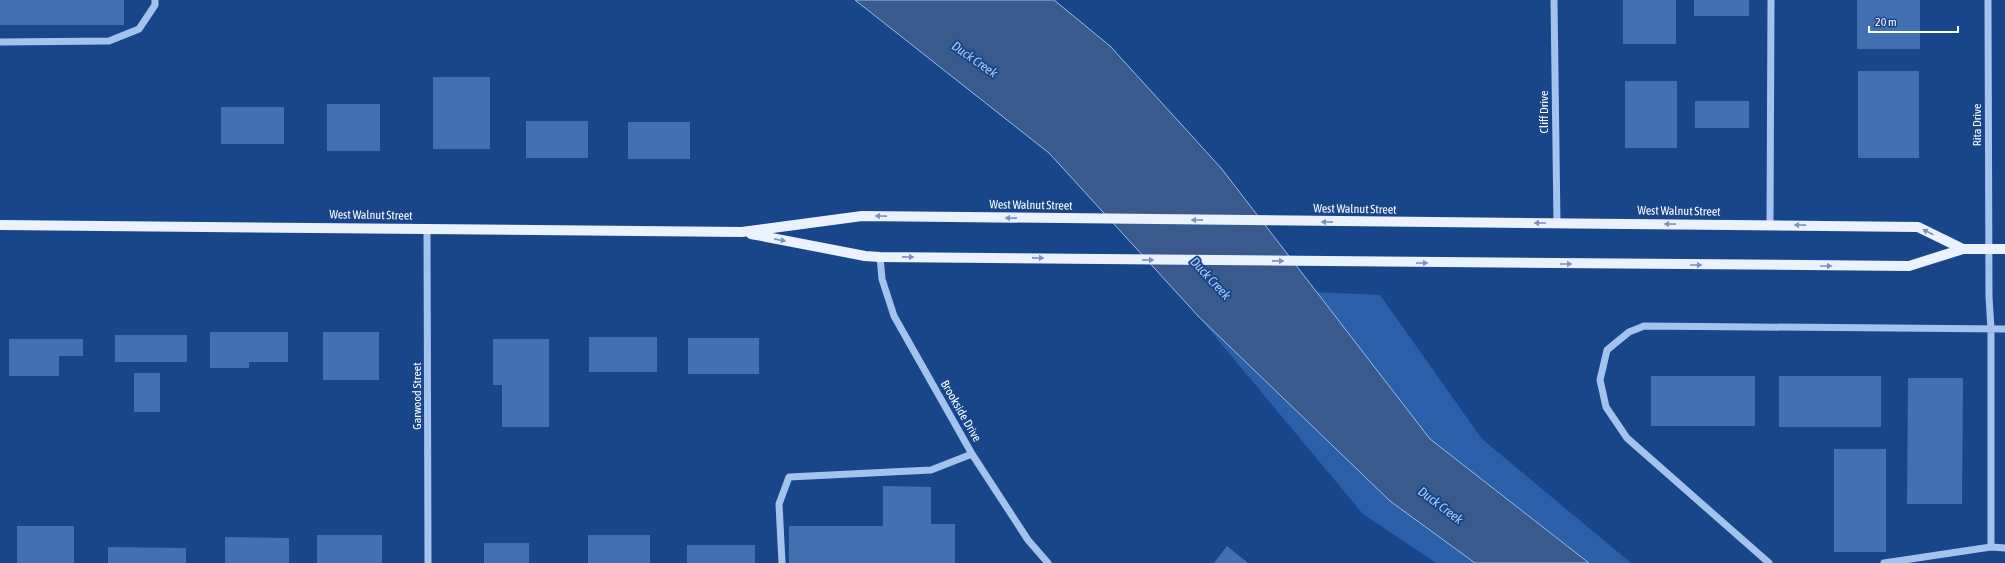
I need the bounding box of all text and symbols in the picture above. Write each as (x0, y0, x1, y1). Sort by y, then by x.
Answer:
scale bar (1869, 8, 1958, 34)
text: 20 m (1875, 15, 1897, 29)
water label: Duck Creek (949, 38, 1001, 81)
street label: Cliff Drive (1537, 91, 1551, 133)
street label: Rita Drive (1970, 104, 1984, 146)
street label: West Walnut Street (989, 197, 1073, 213)
street label: West Walnut Street (1313, 201, 1397, 217)
street label: West Walnut Street (1637, 203, 1721, 219)
street label: West Walnut Street (329, 207, 413, 223)
one-way arrow (875, 213, 887, 220)
one-way arrow (1004, 215, 1017, 221)
one-way arrow (1190, 217, 1203, 223)
one-way arrow (1320, 219, 1333, 225)
one-way arrow (1533, 220, 1546, 226)
one-way arrow (1663, 221, 1676, 227)
one-way arrow (1793, 222, 1806, 228)
one-way arrow (1923, 229, 1934, 235)
one-way arrow (774, 237, 786, 243)
one-way arrow (902, 254, 915, 260)
water label: Duck Creek (1187, 254, 1234, 303)
one-way arrow (1032, 255, 1045, 261)
one-way arrow (1142, 257, 1155, 263)
one-way arrow (1272, 258, 1285, 264)
one-way arrow (1416, 260, 1429, 266)
one-way arrow (1560, 261, 1573, 267)
one-way arrow (1690, 262, 1703, 268)
one-way arrow (1820, 263, 1833, 269)
street label: Garwood Street (410, 362, 424, 430)
street label: Brookside Drive (938, 378, 984, 444)
water label: Duck Creek (1415, 484, 1466, 527)

